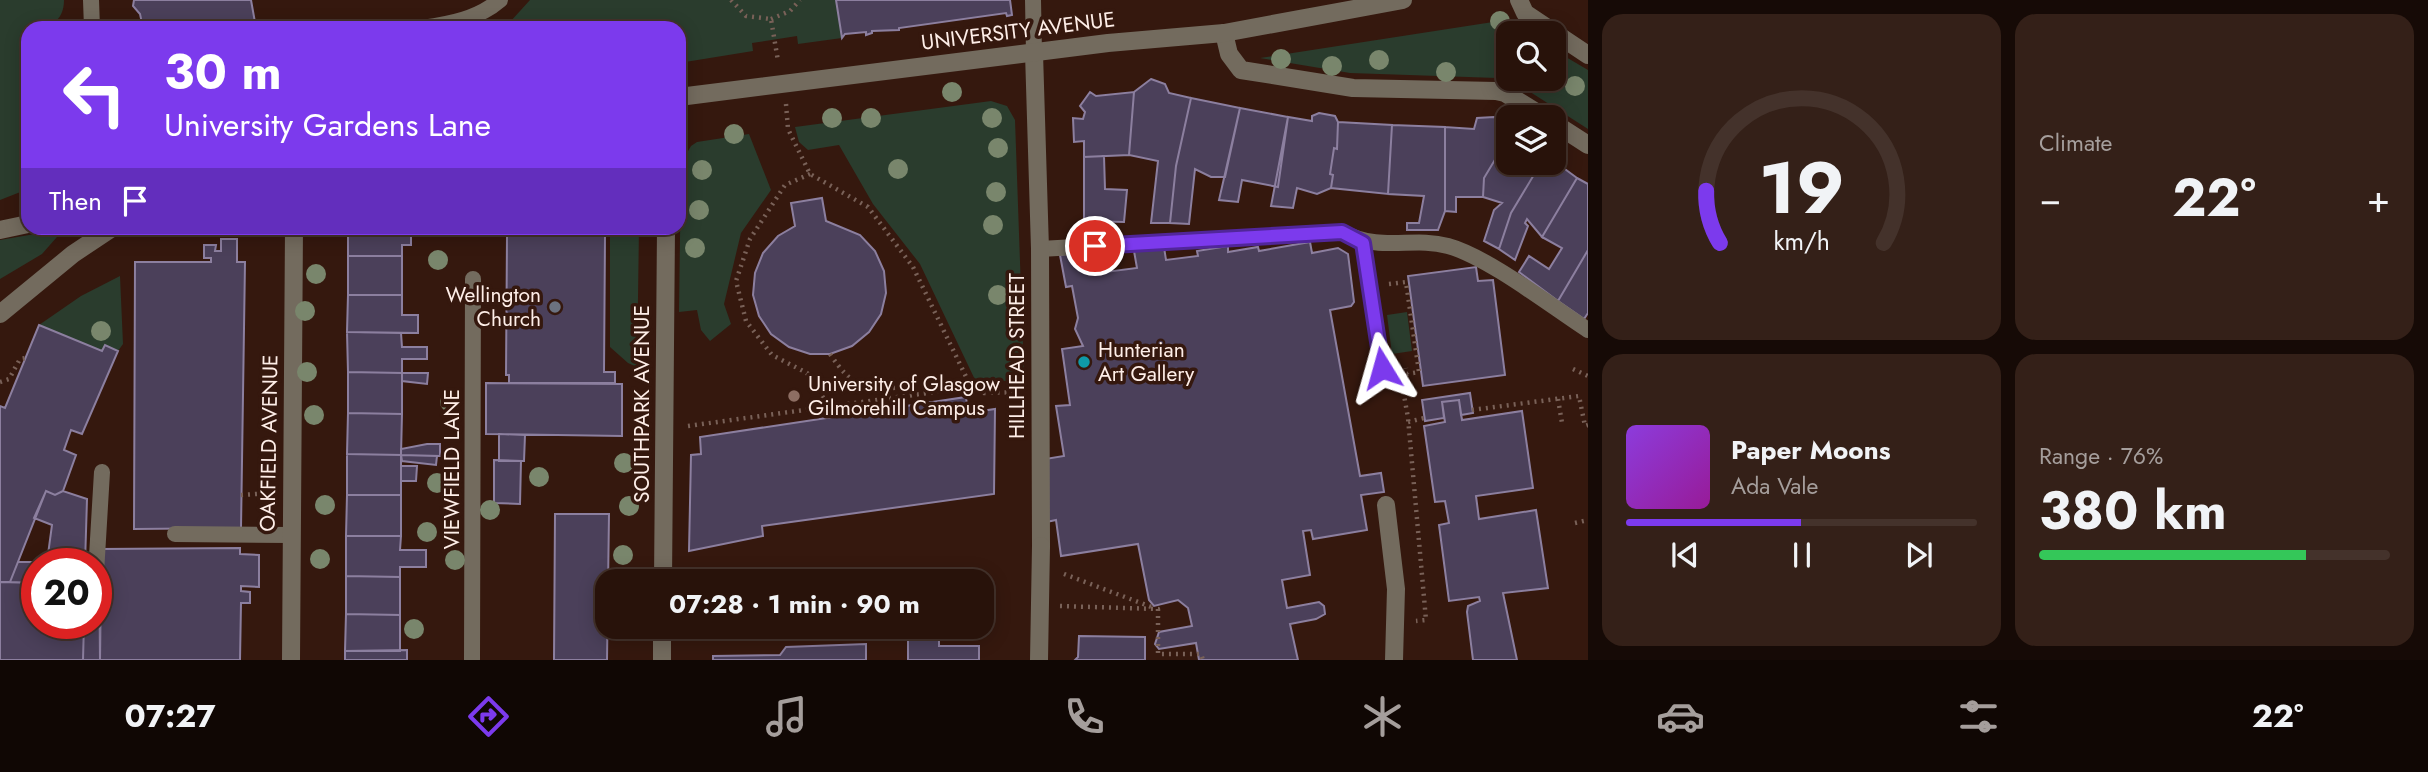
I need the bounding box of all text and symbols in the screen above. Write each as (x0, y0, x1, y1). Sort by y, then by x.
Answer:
street label: UNIVERSITY AVENUE (919, 4, 1117, 58)
map controls (1496, 21, 1566, 175)
button: search (1496, 21, 1566, 91)
text: 30 m (164, 37, 282, 107)
icon: left (49, 49, 140, 140)
text: University Gardens Lane (164, 102, 491, 148)
button: layers (1496, 105, 1566, 175)
text: Climate (2039, 126, 2112, 160)
text: 19 (1759, 135, 1844, 240)
text: 22° (2172, 160, 2256, 236)
text: − (2039, 171, 2061, 226)
text: + (2367, 171, 2390, 226)
text: Then (49, 182, 102, 220)
icon: arrive (116, 182, 154, 220)
pin (1065, 216, 1125, 276)
text: km/h (1773, 223, 1830, 259)
icon: arrive (1076, 227, 1114, 265)
street label: HILLHEAD STREET (1002, 273, 1032, 439)
place label: Wellington Church (445, 280, 541, 334)
marker: Wellington Church (547, 299, 563, 315)
street label: SOUTHPARK AVENUE (627, 305, 657, 503)
position arrow (1345, 331, 1419, 405)
place label: Hunterian Art Gallery (1098, 335, 1195, 389)
street label: OAKFIELD AVENUE (252, 354, 286, 532)
marker: Hunterian Art Gallery (1076, 354, 1092, 370)
place label: University of Glasgow Gilmorehill Campus (808, 369, 1001, 423)
marker: University of Glasgow Gilmorehill Campus (786, 388, 802, 404)
street label: VIEWFIELD LANE (437, 389, 467, 549)
text: Paper Moons (1731, 431, 1891, 469)
text: Range · 76% (2039, 439, 2163, 473)
text: Ada Vale (1731, 469, 1818, 503)
text: 380 km (2039, 473, 2227, 549)
icon: previous (1666, 536, 1704, 574)
icon: pause (1783, 536, 1821, 574)
icon: next (1900, 536, 1938, 574)
speed limit sign: 20 (21, 548, 112, 639)
text: 07:28 · 1 min · 90 m (669, 585, 920, 623)
icon: directions (464, 692, 513, 741)
icon: music (762, 692, 811, 741)
icon: phone (1060, 692, 1109, 741)
icon: climate (1358, 692, 1407, 741)
icon: car (1656, 692, 1705, 741)
icon: filters (1954, 692, 2003, 741)
text: 07:27 (124, 693, 216, 739)
text: 22° (2252, 693, 2303, 739)

